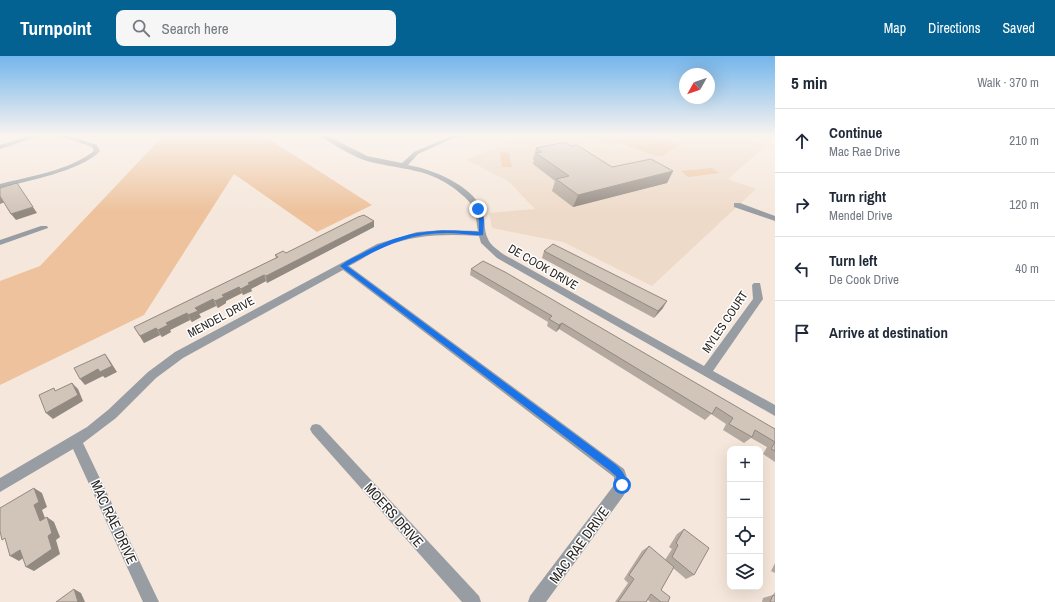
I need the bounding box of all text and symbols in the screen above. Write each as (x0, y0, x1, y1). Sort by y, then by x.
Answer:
search box (116, 10, 396, 46)
text: Turnpoint (20, 15, 92, 41)
icon: search (130, 17, 152, 39)
text: Search here (162, 18, 229, 39)
text: Map (884, 19, 906, 37)
text: Directions (928, 19, 980, 37)
text: Saved (1002, 19, 1035, 37)
north arrow (679, 68, 715, 104)
text: 5 min (791, 71, 827, 94)
text: Walk · 370 m (977, 74, 1039, 91)
text: Continue (829, 122, 882, 143)
icon: ahead (791, 130, 813, 152)
text: 210 m (1009, 132, 1039, 149)
text: Mac Rae Drive (829, 143, 900, 160)
text: Turn right (829, 186, 886, 207)
icon: right (791, 194, 813, 216)
text: 120 m (1009, 196, 1039, 213)
route end (469, 200, 487, 218)
text: Mendel Drive (829, 207, 892, 224)
street label: DE COOK DRIVE (505, 241, 581, 293)
text: Turn left (829, 250, 877, 271)
icon: left (791, 258, 813, 280)
text: 40 m (1015, 260, 1039, 277)
text: De Cook Drive (829, 271, 899, 288)
street label: MYLES COURT (699, 288, 751, 356)
street label: MENDEL DRIVE (185, 293, 257, 341)
icon: arrive (791, 322, 813, 344)
text: Arrive at destination (829, 322, 948, 343)
map controls (727, 446, 763, 590)
button: + (727, 446, 763, 482)
route start (613, 476, 631, 494)
street label: MAC RAE DRIVE (87, 477, 141, 567)
street label: MOERS DRIVE (360, 479, 428, 551)
button: − (727, 482, 763, 518)
street label: MAC RAE DRIVE (545, 503, 613, 587)
button: locate (727, 518, 763, 554)
button: layers (727, 554, 763, 590)

